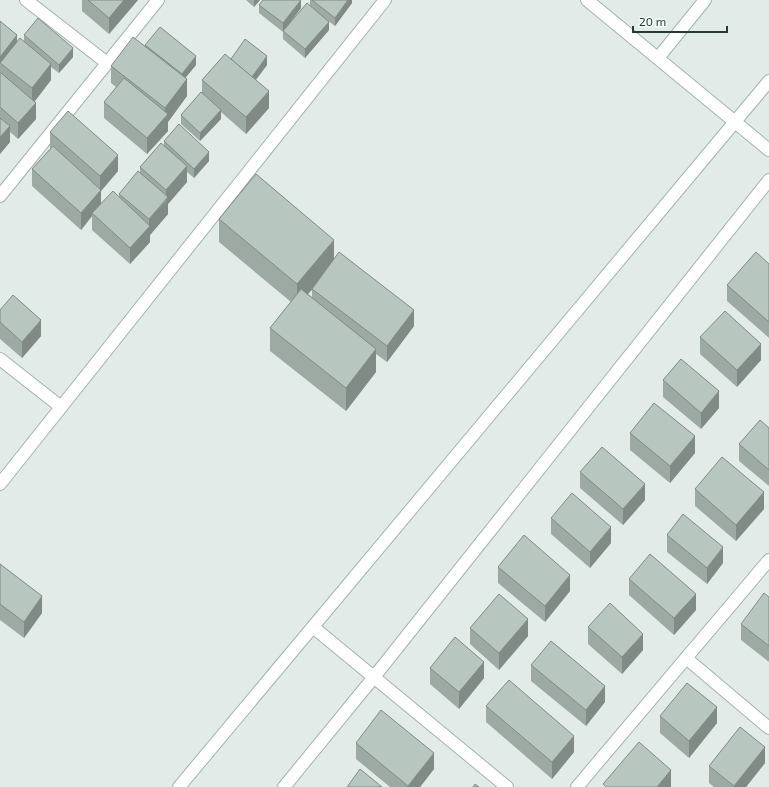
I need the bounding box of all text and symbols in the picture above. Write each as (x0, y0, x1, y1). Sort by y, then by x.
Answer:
scale bar (633, 8, 727, 34)
text: 20 m (639, 14, 666, 28)

